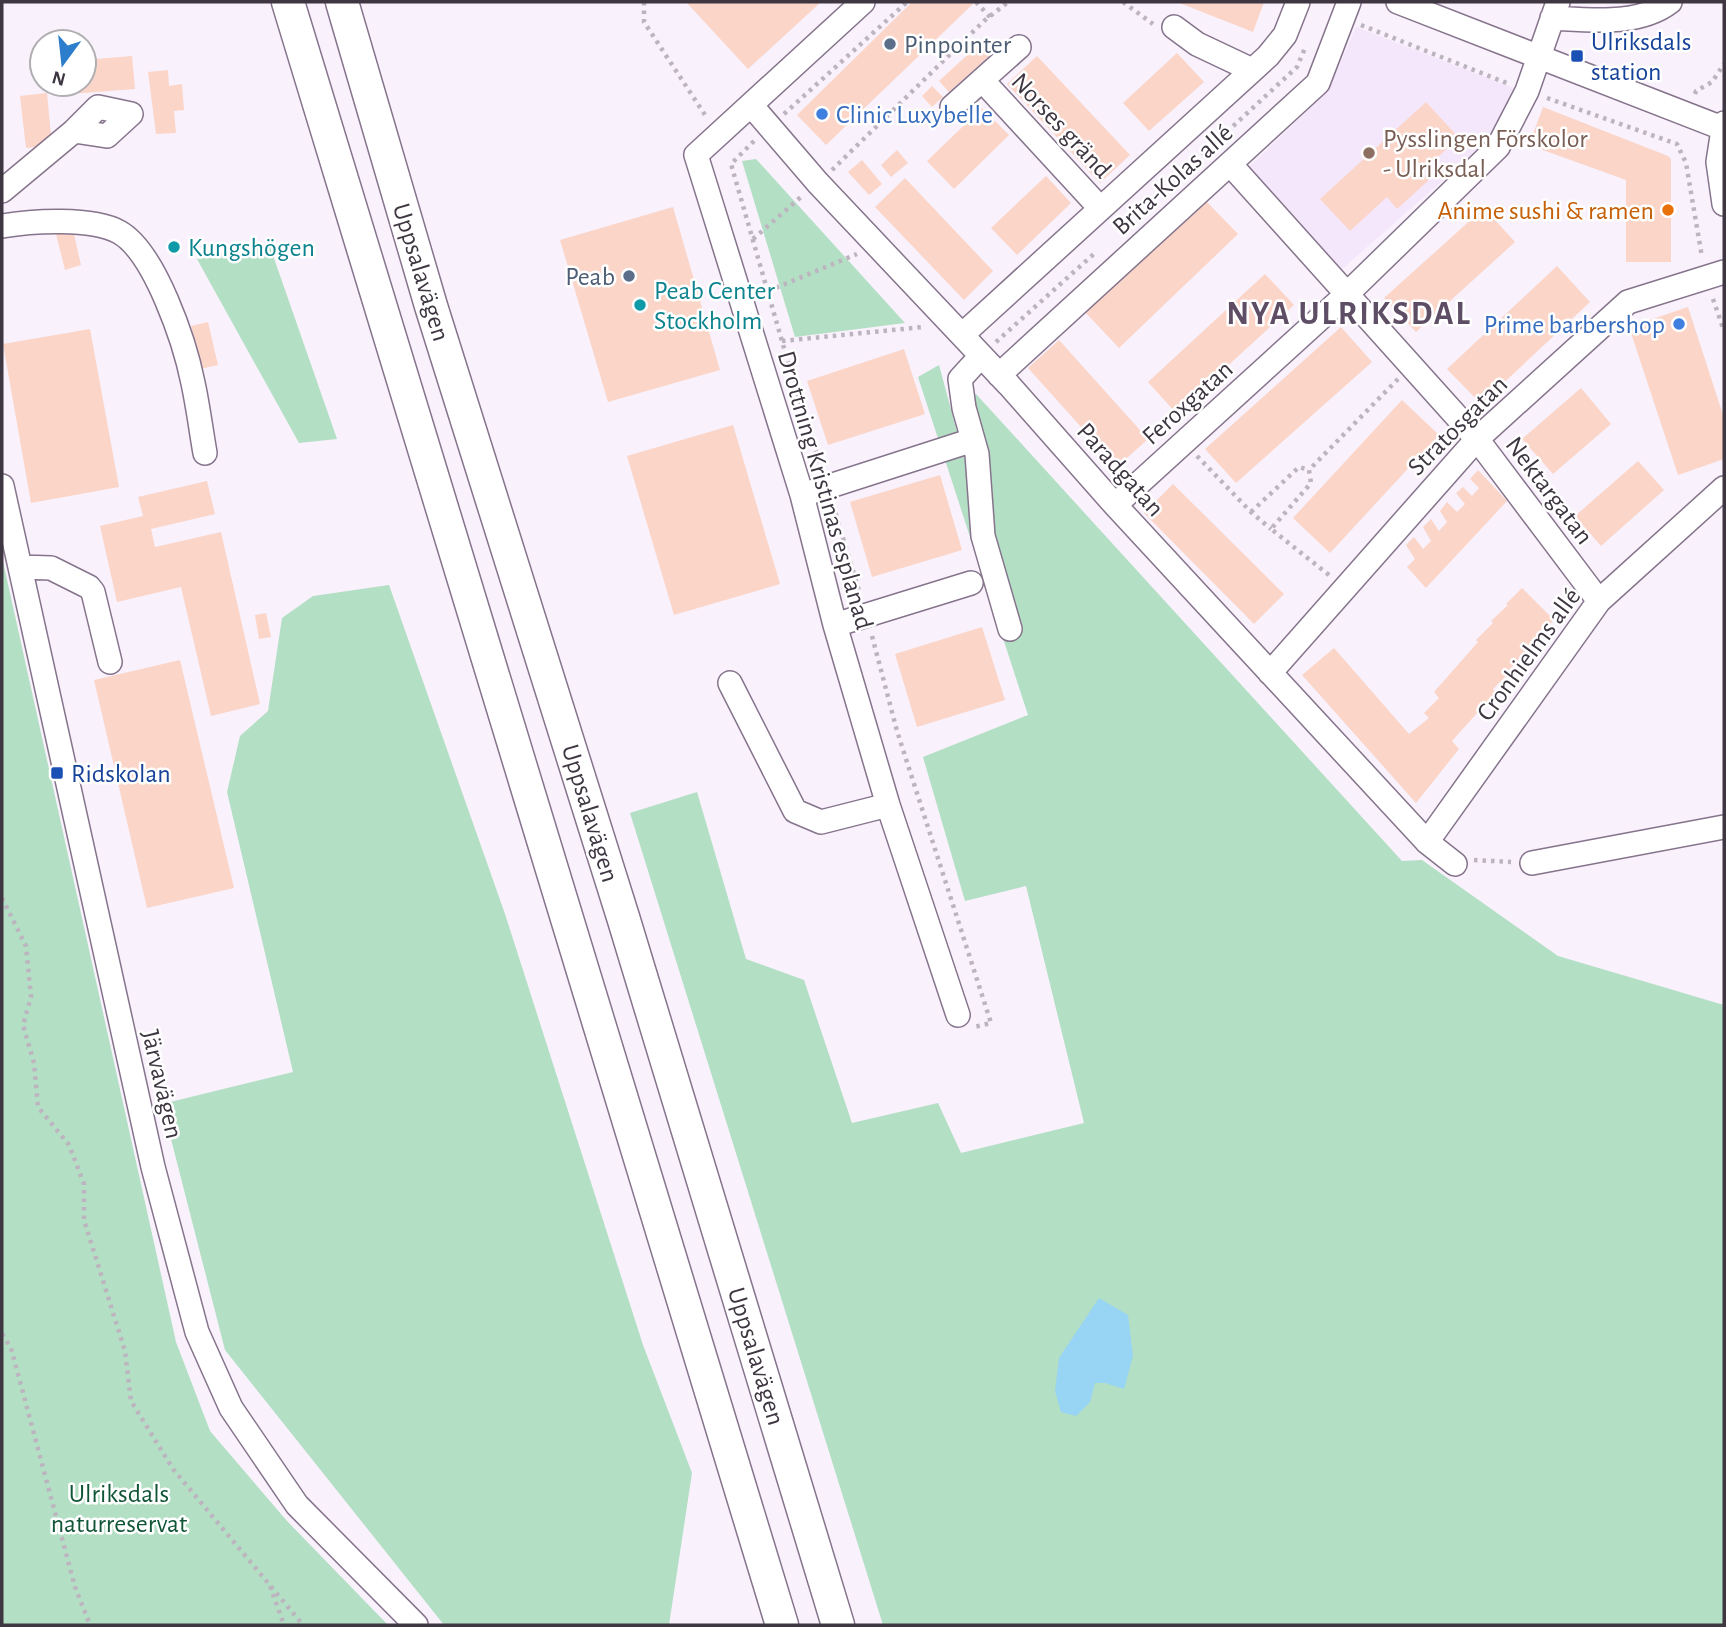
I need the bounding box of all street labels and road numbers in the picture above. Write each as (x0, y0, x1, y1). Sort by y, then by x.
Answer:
street label: Norses gränd (1006, 68, 1116, 183)
street label: Brita-Kolas allé (1108, 119, 1238, 240)
street label: Uppsalavägen (388, 200, 454, 344)
street label: Drottning Kristinas esplanad (773, 348, 877, 633)
street label: Feroxgatan (1137, 356, 1238, 450)
street label: Stratosgatan (1403, 371, 1512, 480)
street label: Paradgatan (1072, 418, 1169, 521)
street label: Nektargatan (1501, 432, 1598, 549)
street label: Cronhielms allé (1472, 583, 1585, 726)
street label: Uppsalavägen (557, 741, 623, 885)
street label: Järvavägen (137, 1027, 187, 1141)
street label: Uppsalavägen (723, 1284, 789, 1428)

